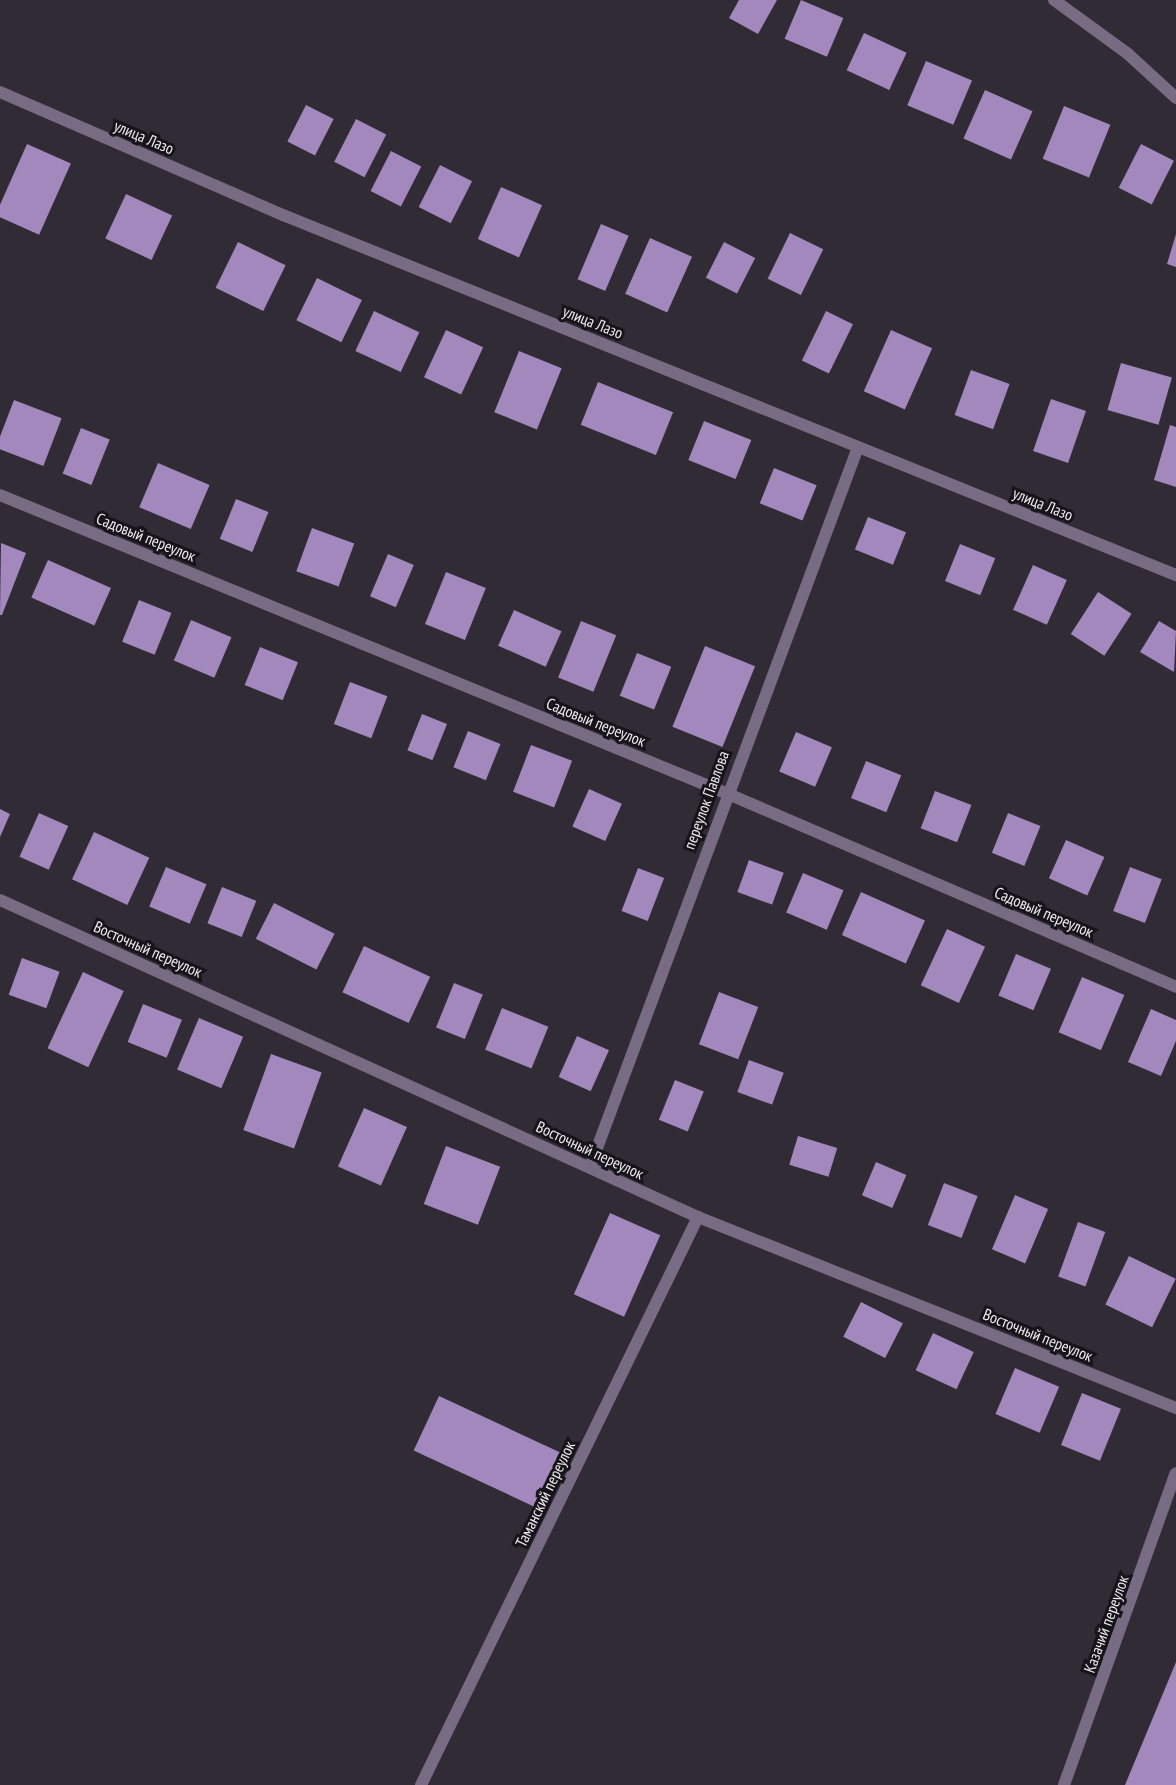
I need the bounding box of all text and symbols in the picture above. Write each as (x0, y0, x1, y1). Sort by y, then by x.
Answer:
street label: улица Лазо (111, 116, 177, 158)
street label: улица Лазо (560, 301, 626, 343)
street label: улица Лазо (1010, 483, 1076, 525)
street label: Садовый переулок (94, 508, 198, 566)
street label: Садовый переулок (544, 693, 648, 751)
street label: переулок Павлова (679, 748, 733, 852)
street label: Садовый переулок (992, 883, 1096, 941)
street label: Восточный переулок (91, 917, 205, 981)
street label: Восточный переулок (533, 1117, 647, 1183)
street label: Восточный переулок (980, 1304, 1096, 1366)
street label: Таманский переулок (511, 1438, 579, 1550)
street label: Казачий переулок (1079, 1573, 1133, 1675)

